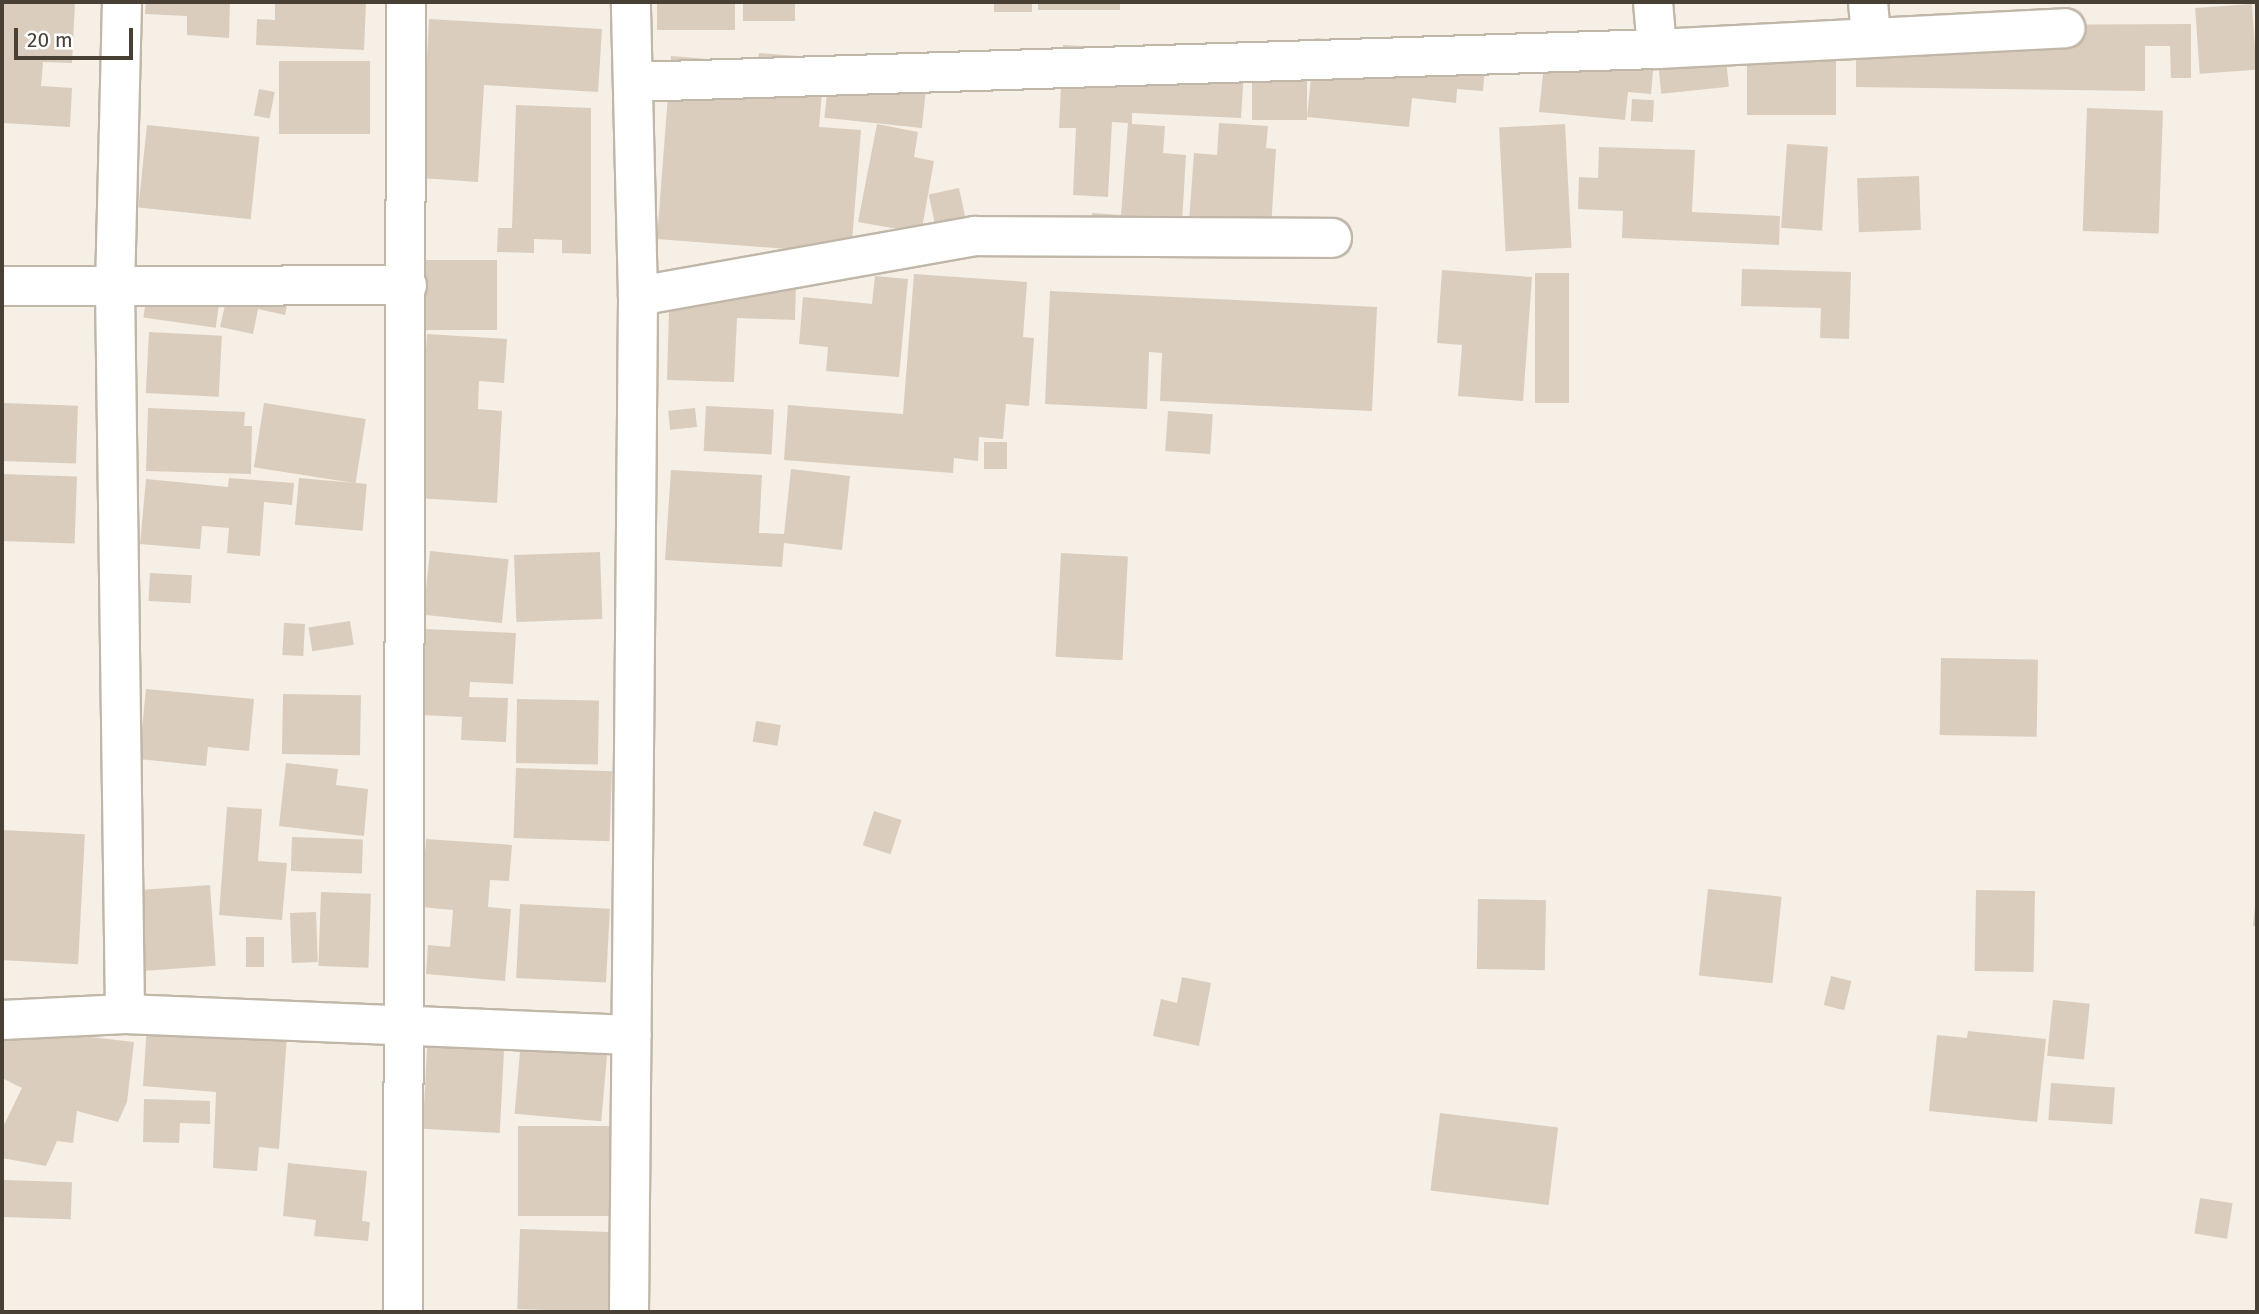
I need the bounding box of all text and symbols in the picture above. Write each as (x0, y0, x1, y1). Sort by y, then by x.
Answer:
scale bar (18, 14, 136, 58)
text: 20 m (27, 27, 73, 53)

